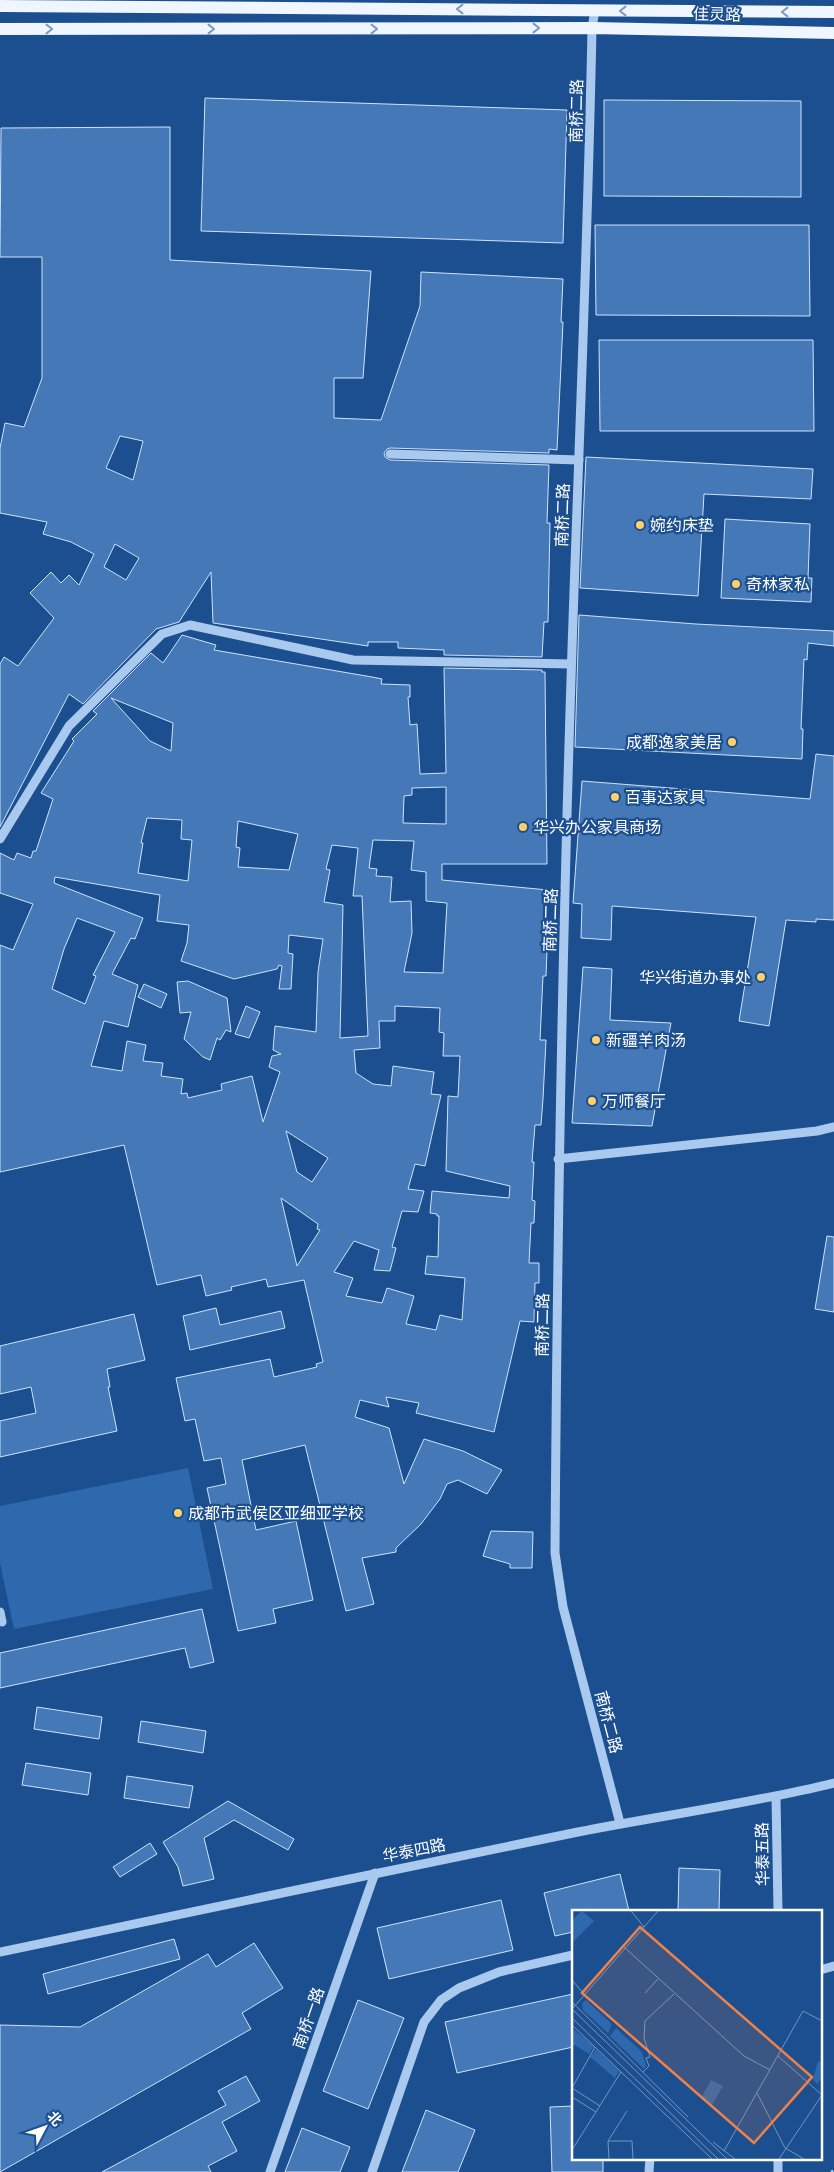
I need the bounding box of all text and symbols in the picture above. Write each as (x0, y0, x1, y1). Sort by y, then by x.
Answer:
one-way arrow (456, 4, 464, 14)
street label: 佳灵路 (693, 4, 741, 24)
one-way arrow (619, 6, 626, 16)
one-way arrow (781, 7, 789, 17)
one-way arrow (532, 23, 540, 33)
one-way arrow (45, 24, 53, 34)
one-way arrow (208, 24, 215, 34)
one-way arrow (370, 24, 378, 34)
street label: 南桥二路 (565, 79, 587, 143)
street label: 南桥二路 (551, 483, 573, 547)
place label: 婉约床垫 (650, 515, 714, 535)
marker: 婉约床垫 (634, 519, 646, 531)
place label: 奇林家私 (746, 574, 810, 594)
marker: 奇林家私 (730, 578, 742, 590)
place label: 成都逸家美居 (626, 732, 722, 752)
marker: 成都逸家美居 (726, 736, 738, 748)
place label: 百事达家具 (625, 787, 705, 807)
marker: 百事达家具 (609, 791, 621, 803)
place label: 华兴办公家具商场 (533, 817, 661, 837)
marker: 华兴办公家具商场 (517, 821, 529, 833)
street label: 南桥二路 (539, 888, 561, 952)
place label: 华兴街道办事处 (639, 967, 751, 987)
marker: 华兴街道办事处 (755, 971, 767, 983)
place label: 新疆羊肉汤 (606, 1030, 686, 1050)
marker: 新疆羊肉汤 (590, 1034, 602, 1046)
place label: 万师餐厅 (602, 1091, 666, 1111)
marker: 万师餐厅 (586, 1095, 598, 1107)
street label: 南桥二路 (531, 1293, 553, 1357)
place label: 成都市武侯区亚细亚学校 (188, 1503, 364, 1523)
marker: 成都市武侯区亚细亚学校 (172, 1507, 184, 1519)
street label: 南桥二路 (591, 1688, 627, 1756)
street label: 华泰五路 (751, 1822, 773, 1886)
street label: 华泰四路 (381, 1834, 447, 1866)
inset map (572, 1910, 822, 2160)
street label: 南桥一路 (288, 1984, 328, 2052)
north arrow (20, 2102, 70, 2152)
text: 北 (43, 2107, 66, 2130)

